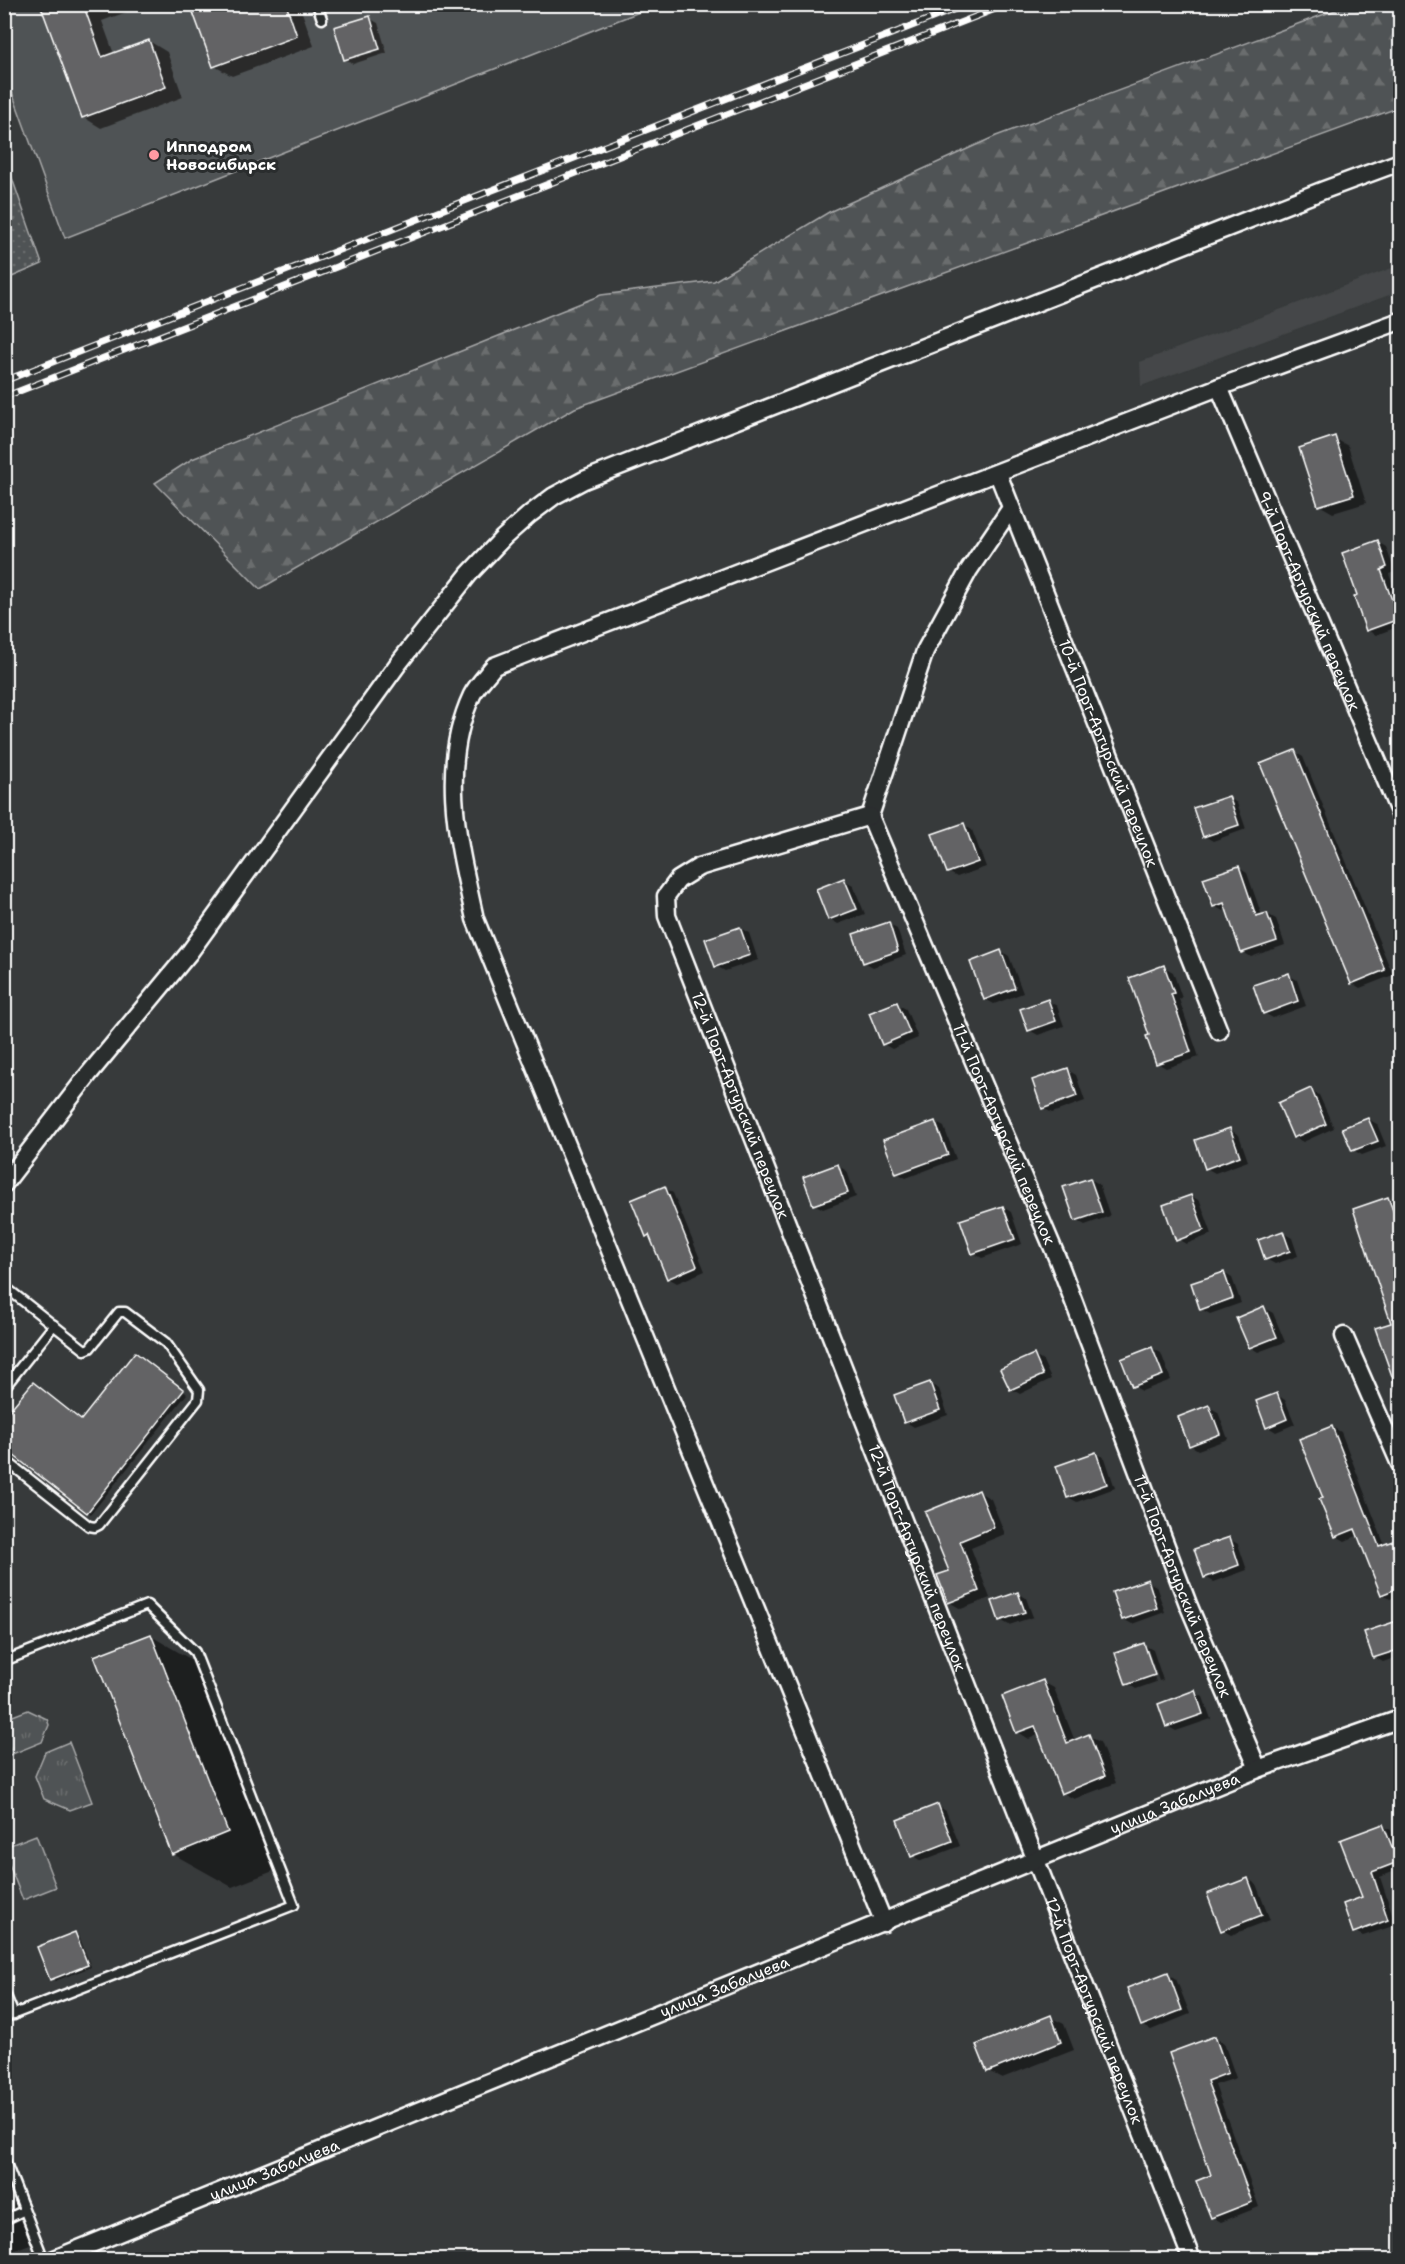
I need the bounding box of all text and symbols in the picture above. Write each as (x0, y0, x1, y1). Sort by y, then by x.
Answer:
place label: Ипподром Новосибирск (166, 136, 276, 175)
marker: Ипподром Новосибирск (147, 148, 161, 162)
street label: 9-й Порт-Артурский переулок (1254, 487, 1366, 714)
street label: 10-й Порт-Артурский переулок (1054, 636, 1163, 870)
street label: 12-й Порт-Артурский переулок (687, 988, 795, 1222)
street label: 11-й Порт-Артурский переулок (948, 1020, 1061, 1248)
street label: 12-й Порт-Артурский переулок (864, 1441, 972, 1675)
street label: 11-й Порт-Артурский переулок (1129, 1471, 1237, 1701)
street label: улица Забалуева (1107, 1767, 1242, 1839)
street label: 12-й Порт-Артурский переулок (1041, 1894, 1148, 2127)
street label: улица Забалуева (657, 1950, 792, 2022)
street label: улица Забалуева (206, 2134, 342, 2205)

